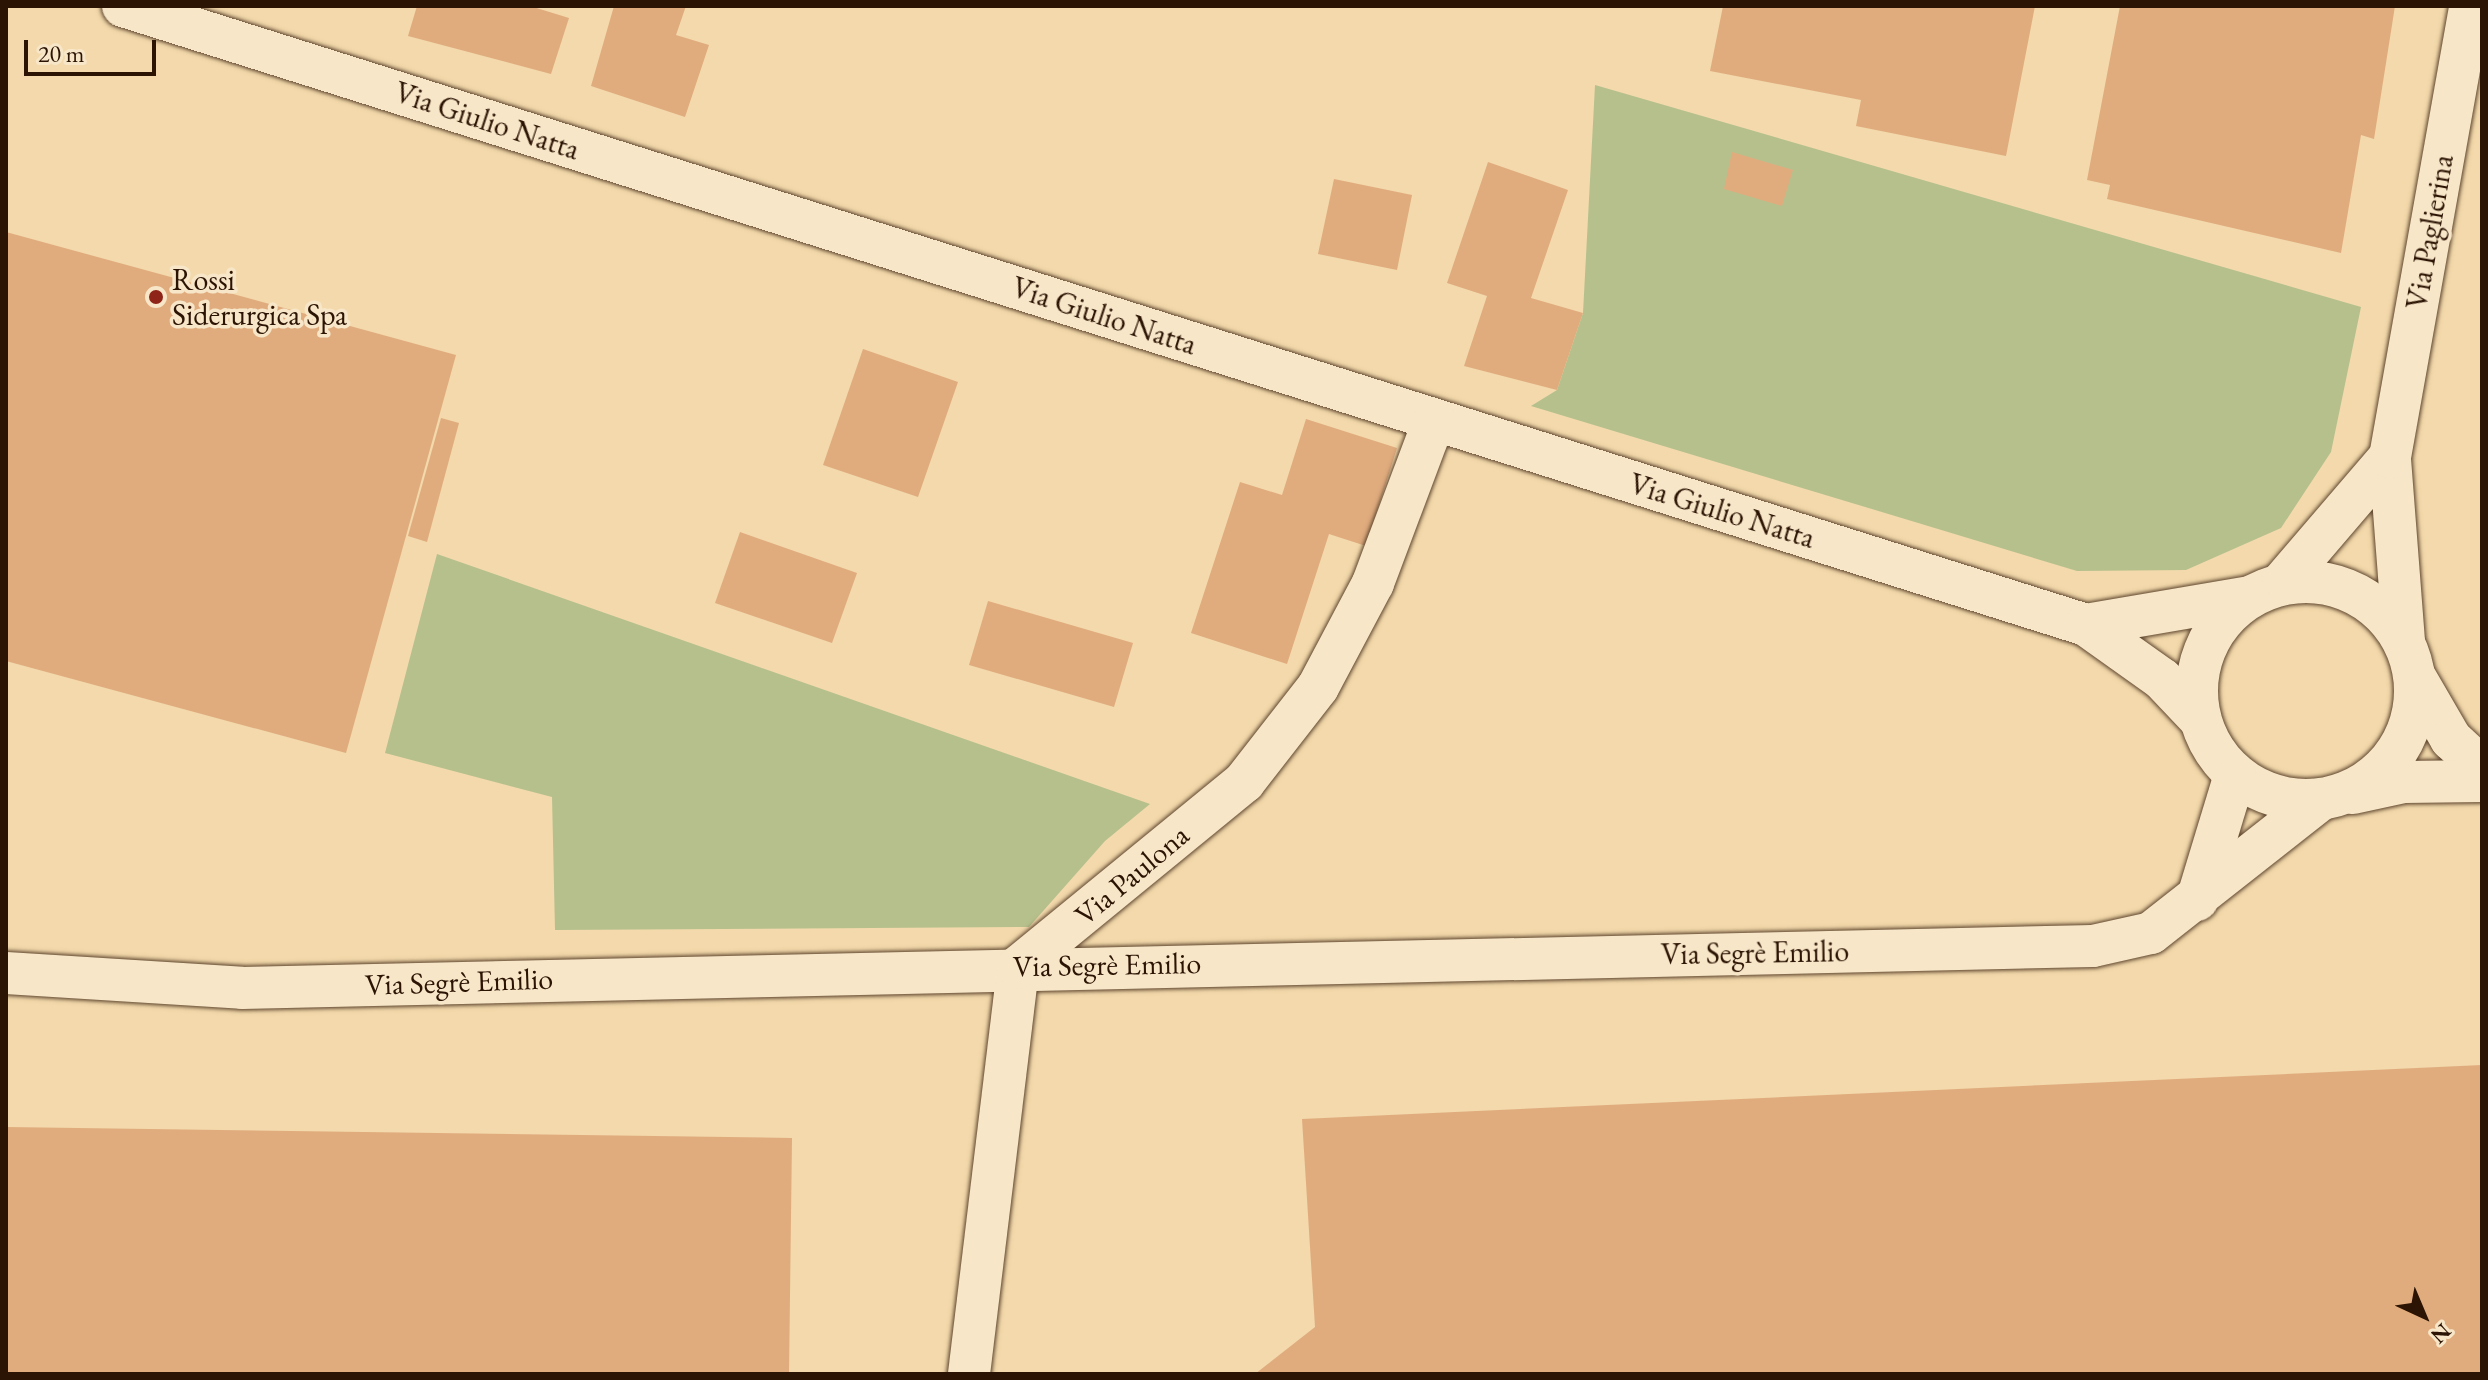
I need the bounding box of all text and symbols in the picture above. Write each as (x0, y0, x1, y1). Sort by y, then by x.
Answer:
scale bar (28, 24, 160, 74)
text: 20 m (38, 38, 85, 69)
street label: Via Giulio Natta (390, 74, 584, 168)
street label: Via Paglierina (2399, 152, 2461, 312)
place label: Rossi Siderurgica Spa (172, 262, 347, 332)
street label: Via Giulio Natta (1007, 269, 1201, 363)
marker: Rossi Siderurgica Spa (147, 288, 165, 306)
street label: Via Giulio Natta (1625, 466, 1819, 556)
street label: Via Paulona (1068, 817, 1196, 933)
street label: Via Segrè Emilio (1661, 933, 1849, 973)
street label: Via Segrè Emilio (1013, 945, 1201, 985)
street label: Via Segrè Emilio (364, 961, 554, 1003)
north arrow (2384, 1276, 2464, 1356)
text: N (2425, 1317, 2457, 1350)

